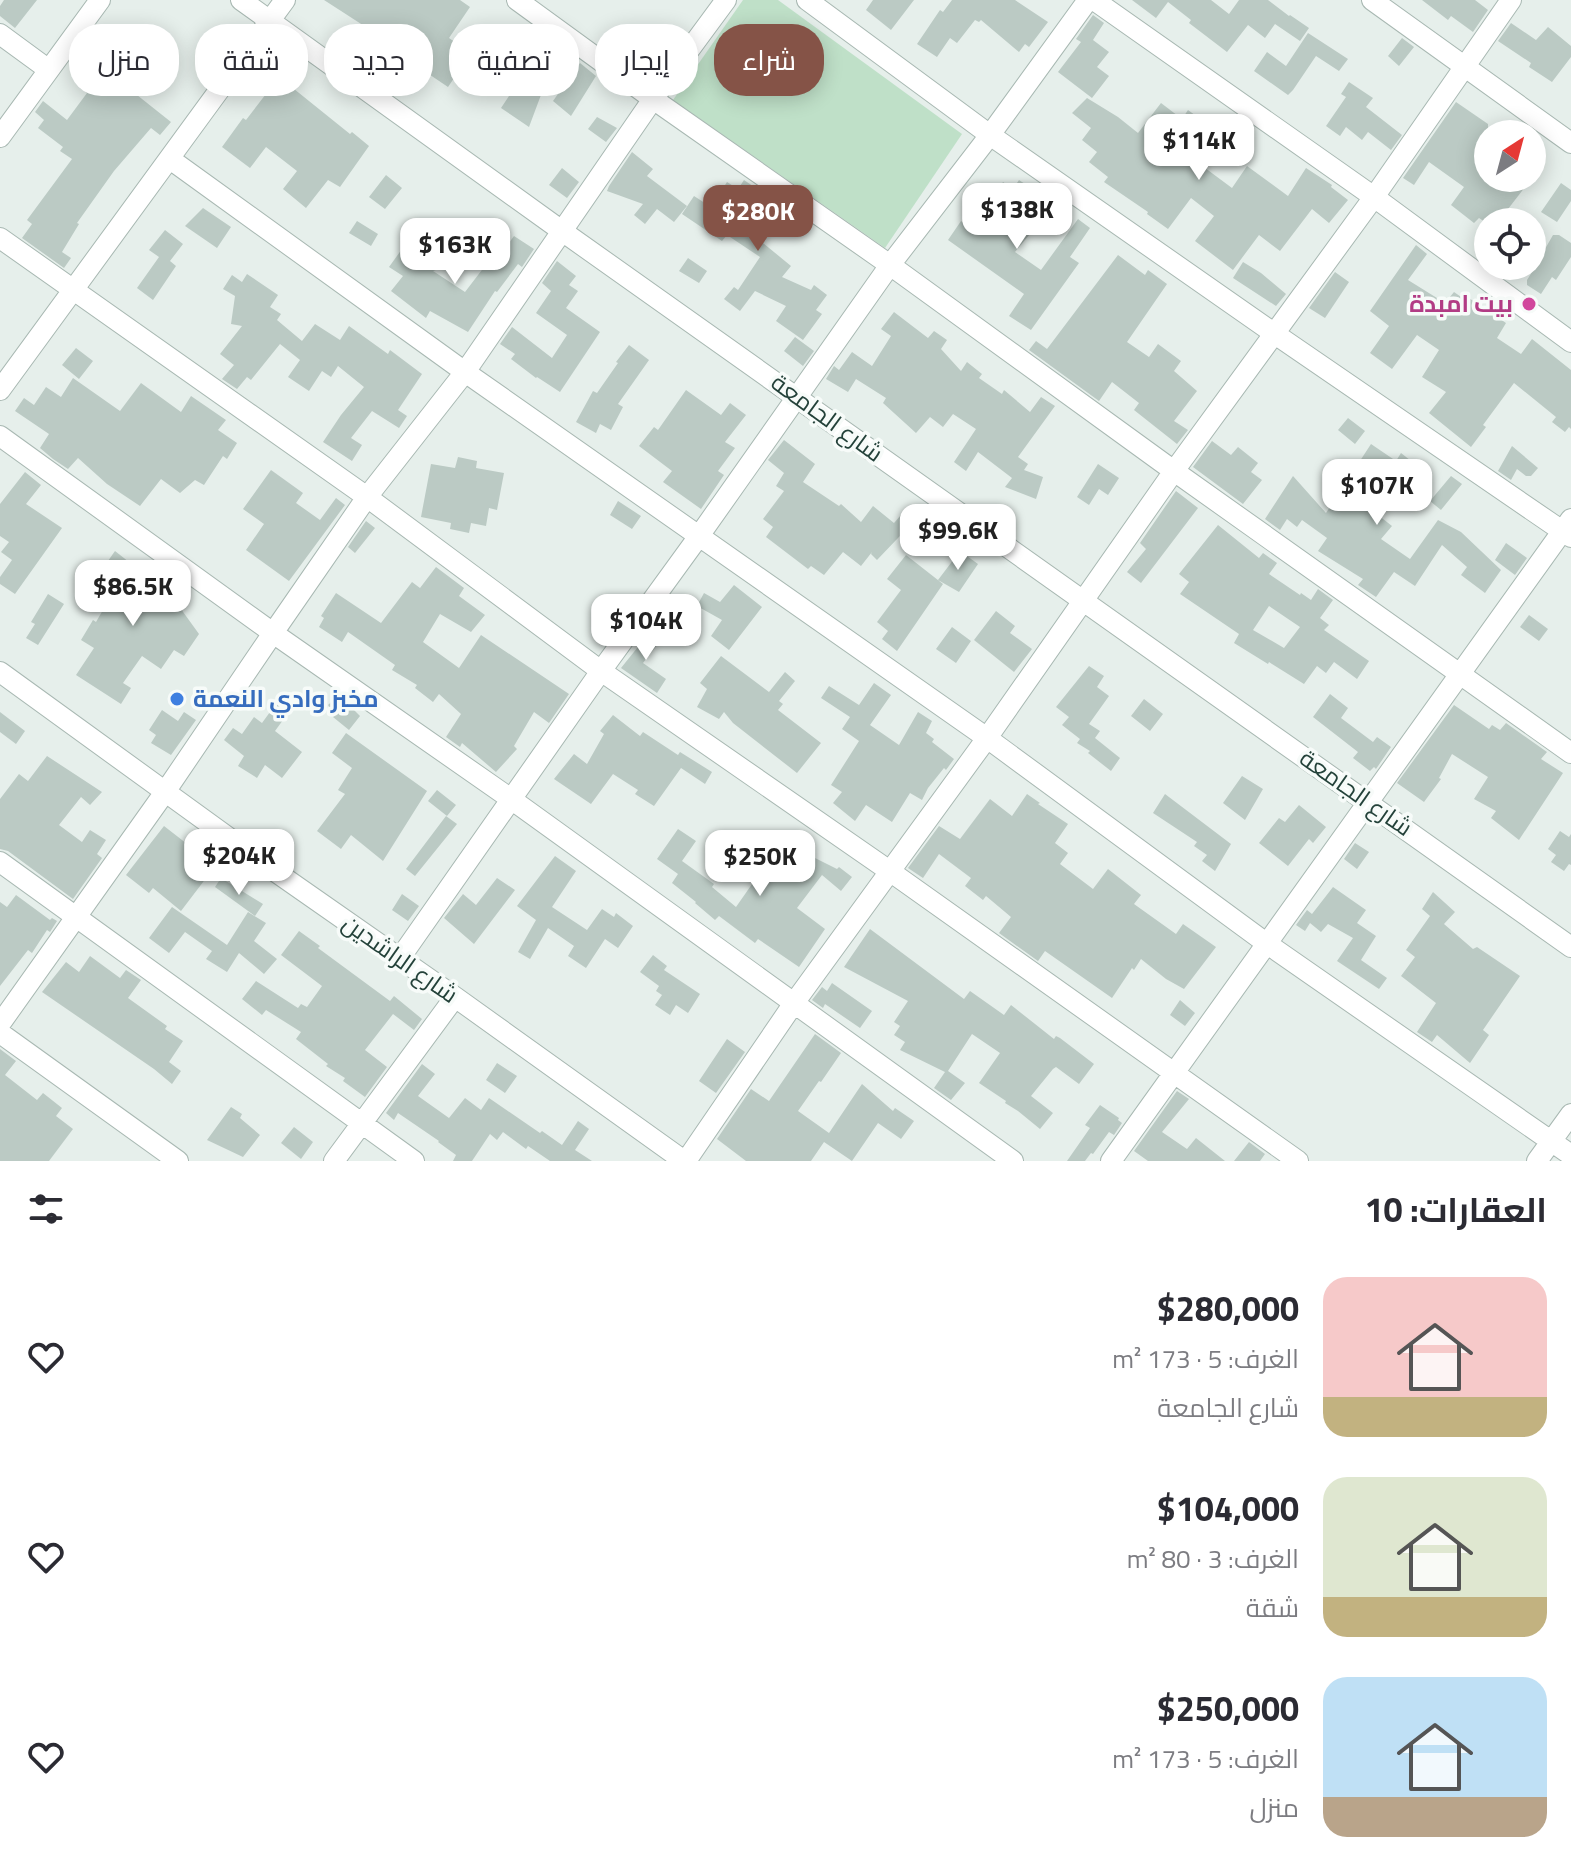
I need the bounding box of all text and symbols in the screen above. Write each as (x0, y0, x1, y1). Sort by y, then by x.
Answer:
chip: منزل (69, 24, 179, 96)
chip: شقة (195, 24, 308, 96)
chip: جديد (324, 24, 433, 96)
chip: تصفية (449, 24, 579, 96)
chip: إيجار (595, 24, 698, 96)
chip: شراء (714, 24, 824, 96)
pin: $114K (1143, 114, 1255, 182)
text: $114K (1162, 120, 1236, 159)
north arrow (1474, 120, 1546, 192)
map controls (1474, 120, 1546, 280)
pin: $138K (961, 183, 1073, 251)
pin: $280K (702, 185, 814, 253)
text: $138K (980, 189, 1054, 228)
text: $280K (721, 191, 795, 230)
button: locate (1474, 208, 1546, 280)
pin: $163K (399, 218, 511, 286)
text: $163K (418, 224, 492, 263)
place label: بيت امبدة (1409, 285, 1513, 321)
marker: بيت امبدة (1520, 295, 1538, 313)
street label: شارع الجامعة (764, 364, 891, 470)
pin: $107K (1321, 459, 1433, 527)
text: $107K (1340, 465, 1414, 504)
pin: $99.6K (893, 504, 1023, 572)
text: $99.6K (918, 510, 998, 549)
pin: $86.5K (68, 560, 198, 628)
text: $86.5K (93, 566, 173, 605)
pin: $104K (590, 594, 702, 662)
text: $104K (609, 600, 683, 639)
place label: مخبز وادي النعمة (193, 680, 379, 718)
marker: مخبز وادي النعمة (168, 690, 186, 708)
street label: شارع الجامعة (1293, 740, 1421, 844)
pin: $204K (183, 829, 295, 897)
pin: $250K (704, 830, 816, 898)
text: $204K (202, 835, 276, 874)
text: $250K (723, 836, 797, 875)
street label: شارع الراشدين (335, 905, 466, 1011)
text: العقارات: 10 (1364, 1183, 1547, 1235)
icon: filters (24, 1187, 68, 1231)
text: $280,000 (1157, 1282, 1299, 1334)
icon: home (1387, 1309, 1483, 1405)
icon: heart (24, 1335, 68, 1379)
text: الغرف: 5 · 173 m² (1112, 1339, 1299, 1378)
text: شارع الجامعة (1157, 1388, 1299, 1427)
text: $104,000 (1157, 1482, 1299, 1534)
icon: home (1387, 1509, 1483, 1605)
icon: heart (24, 1535, 68, 1579)
text: الغرف: 3 · 80 m² (1127, 1539, 1299, 1578)
text: شقة (1246, 1588, 1299, 1627)
text: $250,000 (1157, 1682, 1299, 1734)
icon: home (1387, 1709, 1483, 1805)
icon: heart (24, 1735, 68, 1779)
text: الغرف: 5 · 173 m² (1112, 1739, 1299, 1778)
text: منزل (1250, 1788, 1299, 1827)

